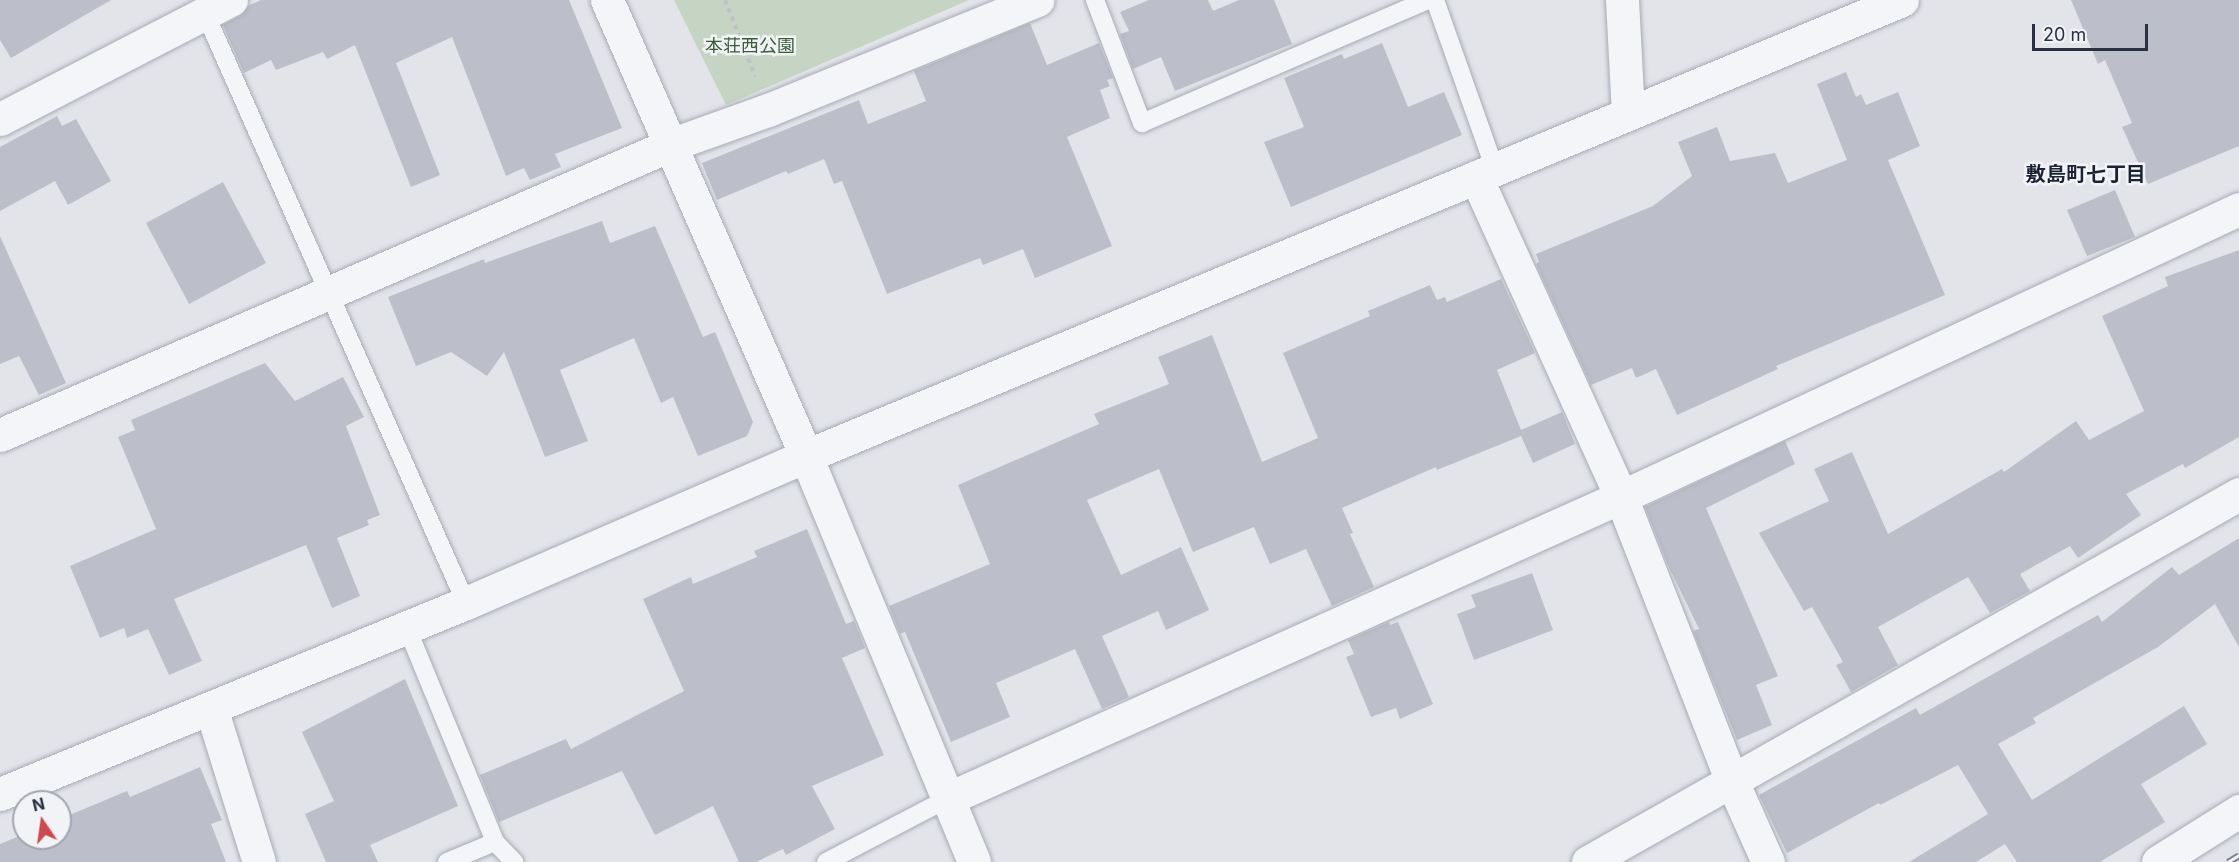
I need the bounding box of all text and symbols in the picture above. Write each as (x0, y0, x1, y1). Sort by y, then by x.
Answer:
scale bar (2035, 12, 2150, 50)
text: 20 m (2043, 24, 2086, 45)
park label: 本荘西公園 (705, 35, 795, 57)
district label: 敷島町七丁目 (2026, 162, 2146, 186)
north arrow (12, 790, 72, 850)
text: N (30, 793, 47, 816)

